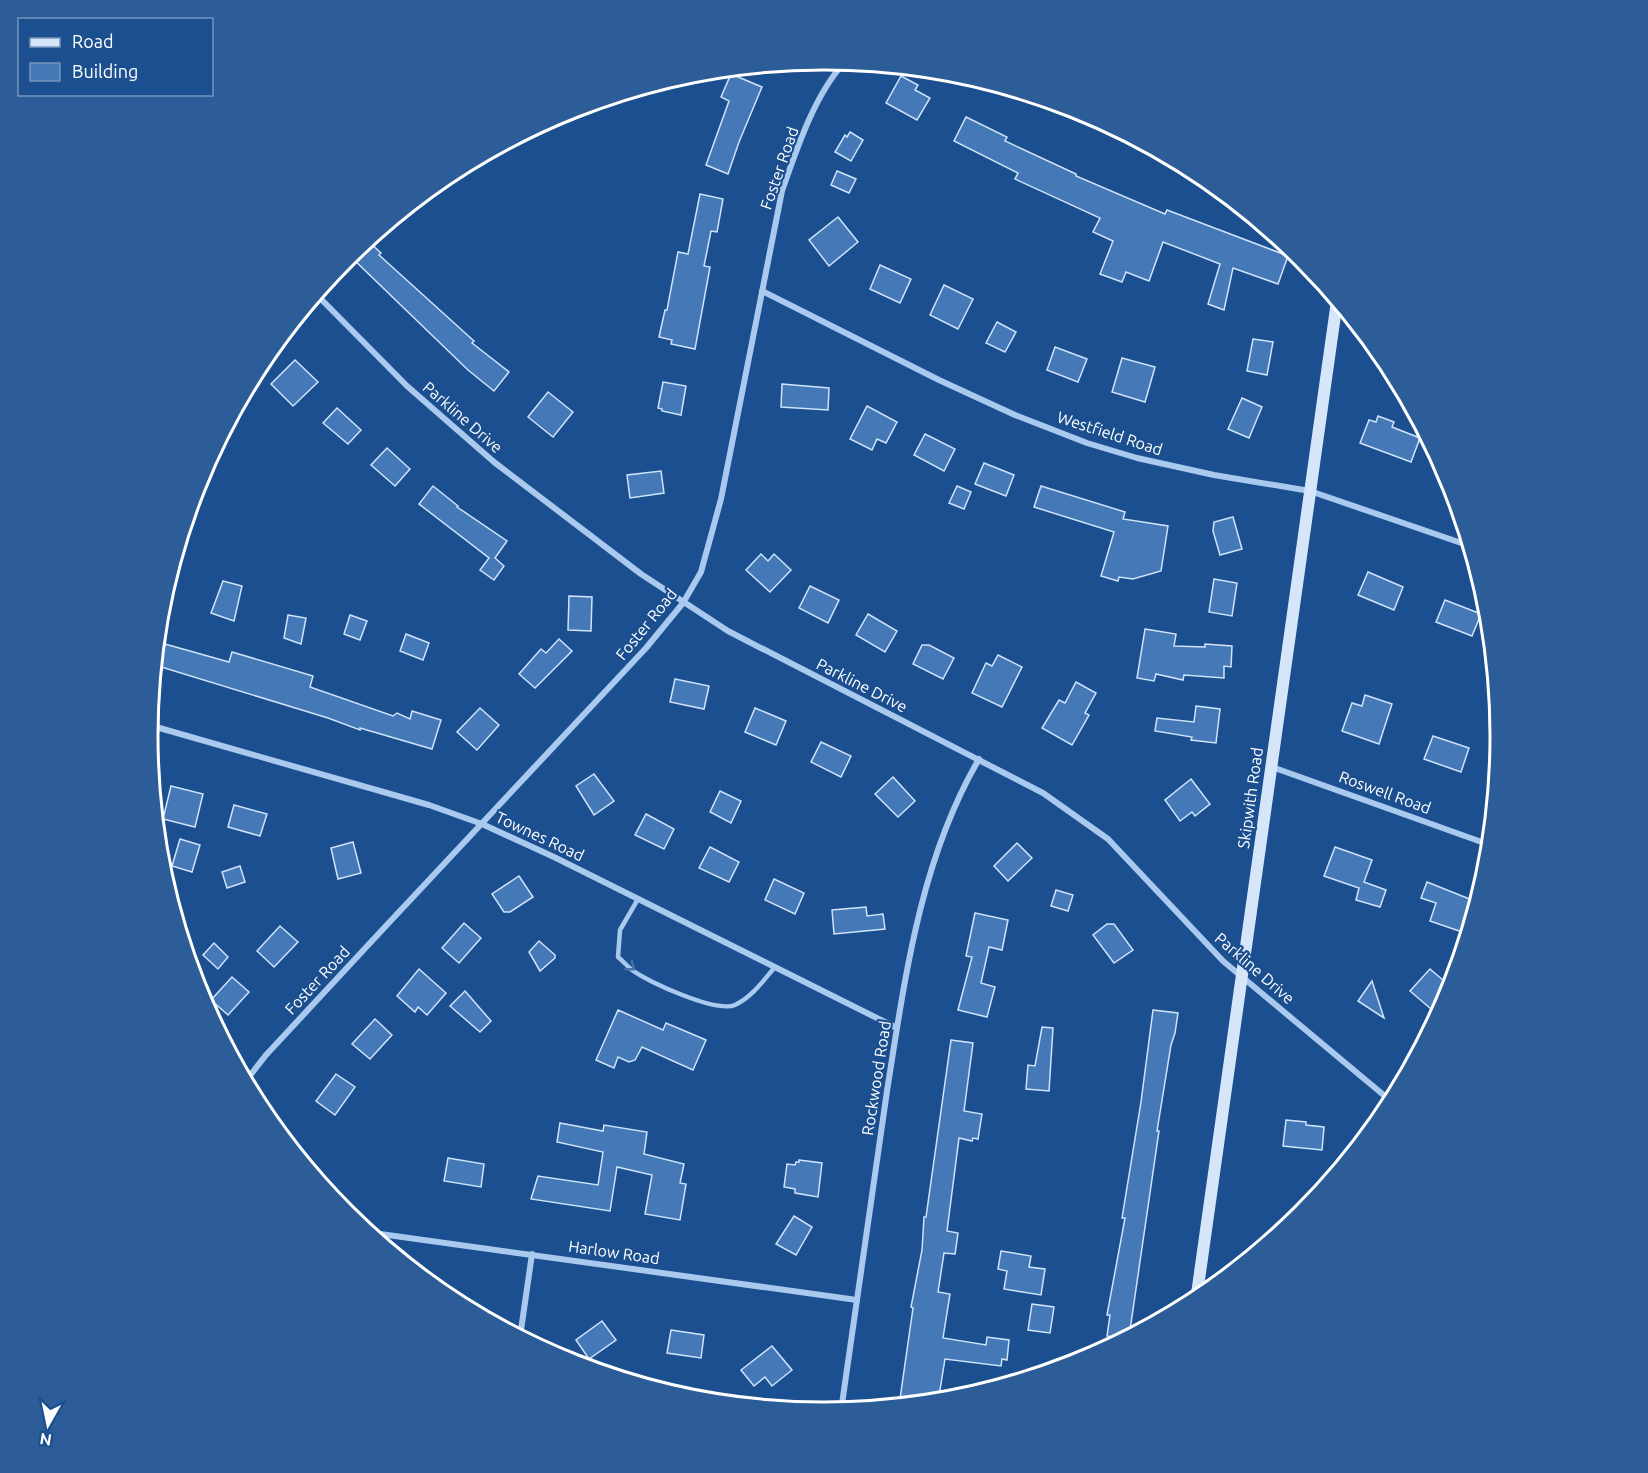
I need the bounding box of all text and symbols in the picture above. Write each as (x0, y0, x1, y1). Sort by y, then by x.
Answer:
legend (18, 18, 213, 96)
text: Road (72, 31, 114, 51)
text: Building (72, 61, 138, 81)
street label: Foster Road (756, 124, 802, 212)
street label: Parkline Drive (420, 378, 506, 456)
street label: Westfield Road (1055, 408, 1165, 458)
street label: Foster Road (612, 585, 680, 663)
street label: Parkline Drive (814, 654, 910, 716)
street label: Skipwith Road (1234, 746, 1266, 850)
street label: Roswell Road (1337, 767, 1433, 817)
street label: Townes Road (493, 808, 587, 864)
street label: Parkline Drive (1212, 929, 1298, 1007)
street label: Foster Road (281, 942, 353, 1018)
one-way arrow (624, 960, 635, 971)
street label: Rockwood Road (858, 1019, 894, 1137)
street label: Harlow Road (567, 1237, 661, 1267)
north arrow (18, 1395, 78, 1455)
text: N (38, 1430, 53, 1450)

